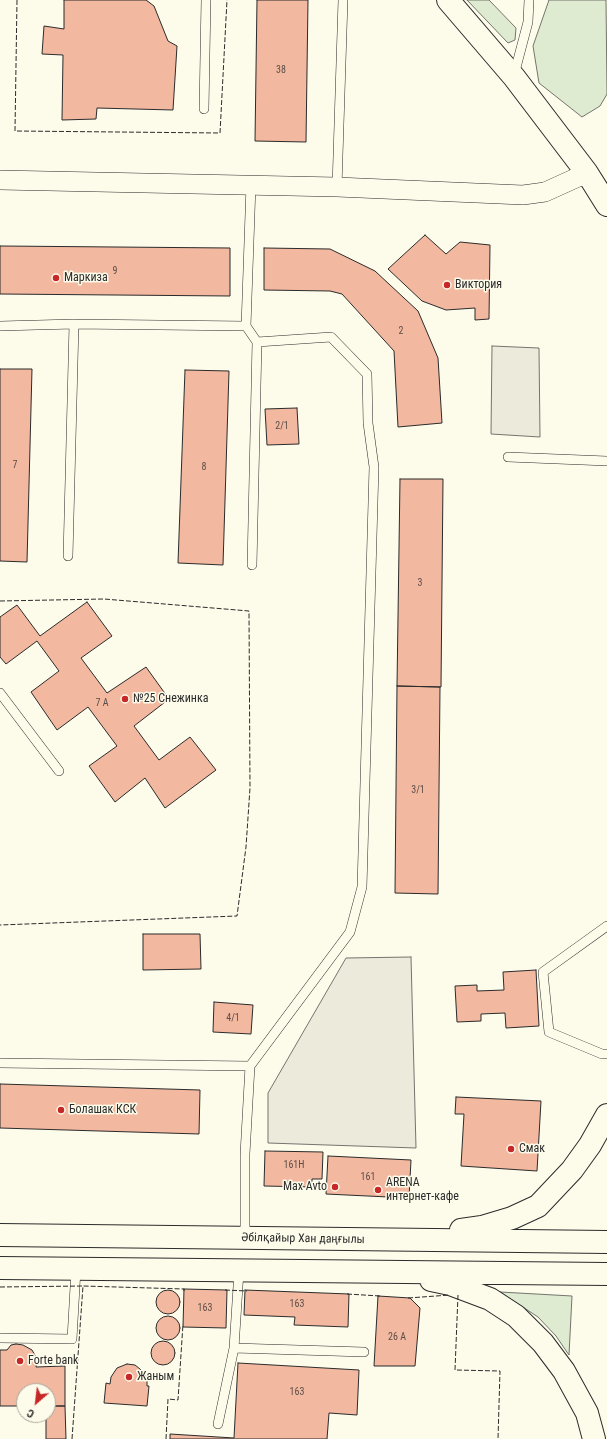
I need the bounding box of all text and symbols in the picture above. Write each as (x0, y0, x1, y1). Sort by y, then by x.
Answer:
house number: 38 (276, 64, 286, 76)
house number: 9 (113, 265, 117, 277)
place label: Маркиза (64, 271, 108, 285)
marker: Маркиза (51, 273, 61, 283)
place label: Виктория (455, 278, 502, 292)
marker: Виктория (442, 280, 452, 290)
house number: 2 (399, 325, 403, 337)
house number: 2/1 (275, 420, 289, 432)
house number: 7 (13, 459, 17, 471)
house number: 8 (202, 461, 206, 473)
house number: 3 (418, 577, 422, 589)
place label: №25 Снежинка (133, 692, 208, 706)
marker: №25 Снежинка (120, 694, 130, 704)
house number: 7 А (96, 697, 108, 709)
house number: 3/1 (411, 784, 425, 796)
house number: 4/1 (226, 1012, 240, 1024)
place label: Болашак КСК (69, 1103, 136, 1117)
marker: Болашак КСК (56, 1105, 66, 1115)
place label: Смак (519, 1142, 545, 1156)
marker: Смак (506, 1144, 516, 1154)
house number: 161Н (283, 1159, 305, 1171)
house number: 161 (361, 1171, 375, 1183)
place label: ARENA интернет-кафе (386, 1176, 459, 1204)
place label: Max Avto (283, 1180, 327, 1194)
marker: Max Avto (330, 1182, 340, 1192)
marker: ARENA интернет-кафе (373, 1185, 383, 1195)
street label: Әбілқайыр Хан даңғылы (241, 1231, 365, 1247)
house number: 163 (290, 1298, 304, 1310)
house number: 163 (198, 1302, 212, 1314)
house number: 26 А (388, 1331, 406, 1343)
place label: Forte bank (28, 1354, 78, 1368)
marker: Forte bank (15, 1356, 25, 1366)
place label: Жаным (137, 1370, 174, 1384)
marker: Жаным (124, 1372, 134, 1382)
north arrow (16, 1383, 56, 1423)
house number: 163 (290, 1386, 304, 1398)
text: С (25, 1406, 36, 1420)

